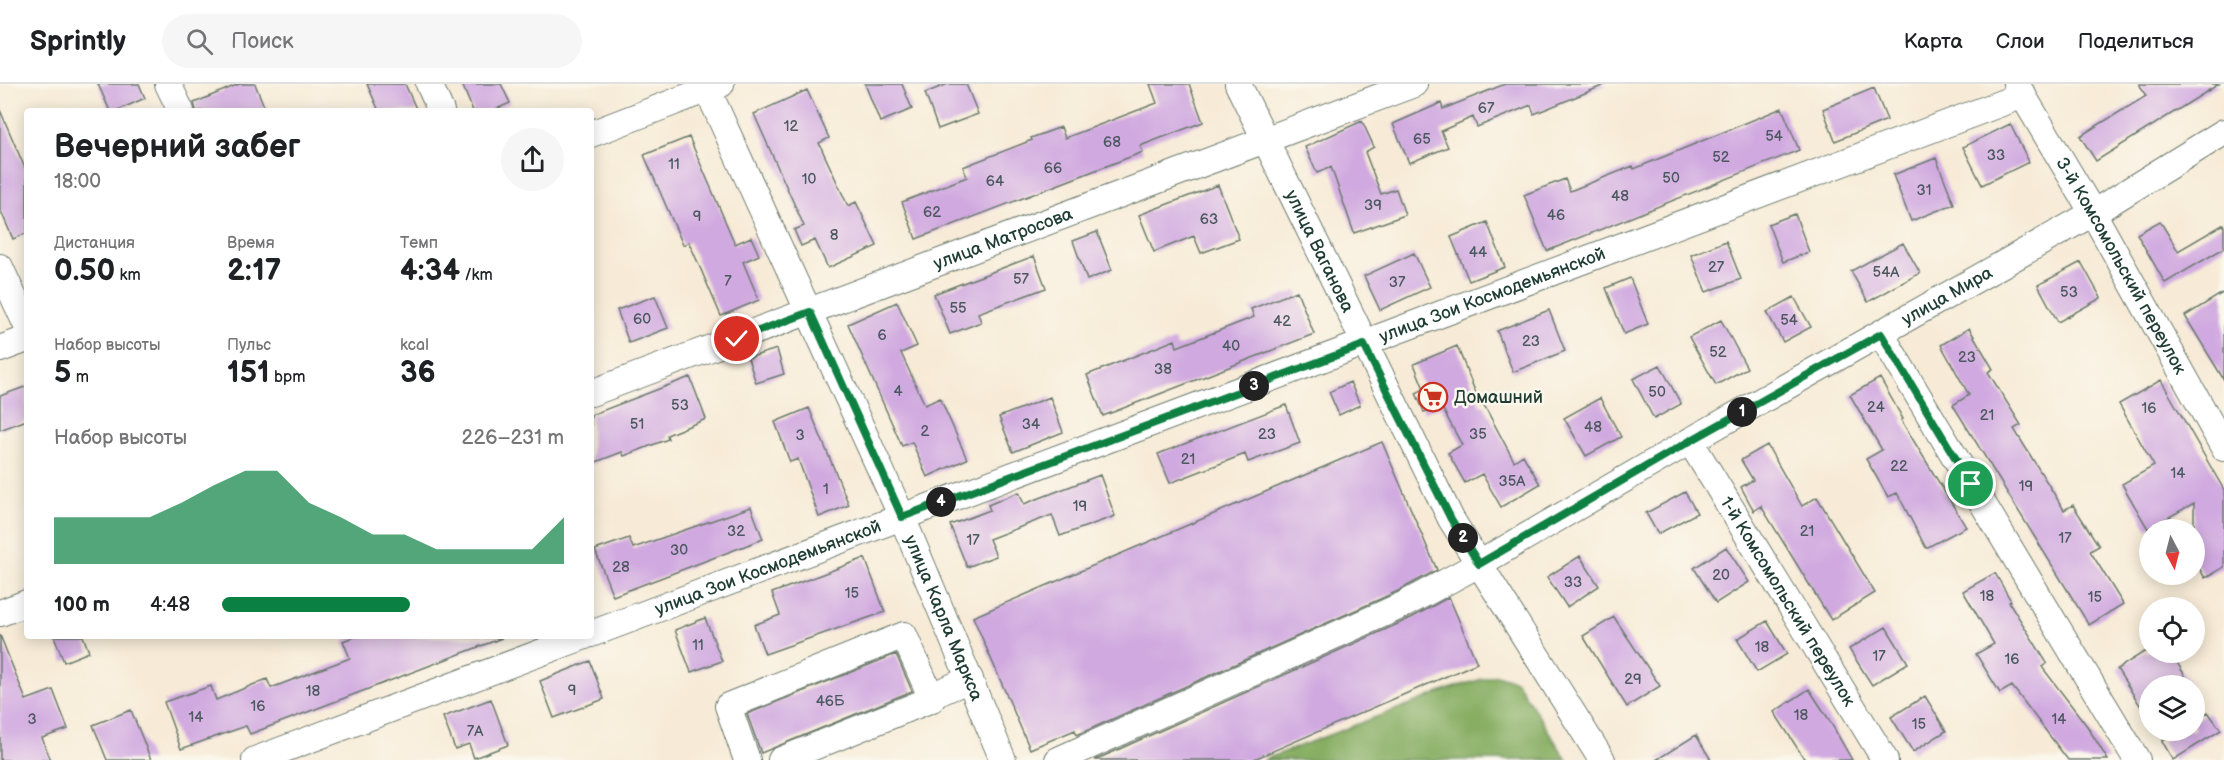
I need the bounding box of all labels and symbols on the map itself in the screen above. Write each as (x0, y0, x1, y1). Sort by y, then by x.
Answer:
house number: 67 (1478, 99, 1495, 118)
house number: 12 (784, 117, 798, 136)
house number: 54 (1765, 127, 1783, 146)
house number: 65 (1413, 130, 1431, 149)
house number: 68 (1103, 133, 1121, 152)
house number: 33 (1987, 146, 2005, 165)
house number: 52 (1712, 148, 1730, 167)
street label: 3-й Комсомольский переулок (2051, 154, 2191, 378)
house number: 11 (668, 155, 680, 174)
house number: 66 (1044, 159, 1062, 178)
house number: 50 (1662, 169, 1680, 188)
house number: 10 (802, 170, 816, 189)
house number: 64 (986, 172, 1004, 191)
house number: 31 (1916, 181, 1932, 200)
street label: улица Ваганова (1281, 187, 1358, 316)
house number: 48 (1611, 187, 1629, 206)
house number: 39 (1364, 196, 1382, 215)
house number: 62 (923, 203, 941, 222)
street label: улица Матросова (931, 203, 1076, 274)
house number: 46 (1547, 206, 1565, 225)
house number: 9 (693, 207, 701, 226)
house number: 63 (1200, 210, 1218, 229)
house number: 8 (830, 226, 839, 245)
street label: улица Зои Космодемьянской (1376, 243, 1608, 347)
house number: 44 (1469, 243, 1487, 262)
house number: 27 (1708, 258, 1725, 277)
street label: улица Мира (1898, 262, 1996, 330)
house number: 54А (1873, 263, 1900, 282)
house number: 57 (1013, 270, 1030, 289)
house number: 7 (724, 272, 732, 291)
house number: 37 (1389, 273, 1406, 292)
house number: 53 (2060, 283, 2078, 302)
house number: 55 (949, 299, 967, 318)
house number: 60 (633, 310, 651, 329)
house number: 54 (1780, 311, 1798, 330)
house number: 42 (1273, 312, 1291, 331)
pin (711, 313, 762, 364)
house number: 6 (877, 326, 887, 345)
house number: 23 (1522, 332, 1540, 351)
house number: 40 (1222, 337, 1240, 356)
house number: 52 (1709, 343, 1727, 362)
house number: 23 (1958, 348, 1976, 367)
house number: 38 (1154, 360, 1172, 379)
pin: 3 (1239, 371, 1269, 401)
supermarket icon: Домашний (1417, 381, 1449, 413)
house number: 4 (893, 382, 903, 401)
house number: 50 (1648, 383, 1666, 402)
place label: Домашний (1454, 387, 1543, 408)
house number: 53 (671, 396, 689, 415)
pin: 1 (1727, 397, 1757, 427)
house number: 24 (1867, 398, 1885, 417)
house number: 16 (2142, 399, 2156, 418)
house number: 21 (1980, 406, 1994, 425)
house number: 51 (630, 415, 644, 434)
house number: 34 (1022, 415, 1040, 434)
house number: 48 (1584, 418, 1602, 437)
house number: 2 (921, 422, 930, 441)
house number: 23 (1258, 425, 1276, 444)
house number: 35 (1469, 425, 1487, 444)
house number: 3 (795, 426, 805, 445)
house number: 21 (1181, 450, 1195, 469)
house number: 22 (1890, 457, 1908, 476)
pin (1945, 458, 1996, 509)
house number: 14 (2171, 464, 2185, 483)
house number: 35А (1499, 472, 1526, 491)
house number: 19 (2019, 477, 2033, 496)
house number: 1 (823, 480, 829, 499)
pin: 4 (926, 487, 956, 517)
street label: 1-й Комсомольский переулок (1716, 493, 1860, 711)
house number: 19 (1073, 497, 1087, 516)
street label: улица Зои Космодемьянской (652, 516, 884, 620)
north arrow (2139, 519, 2205, 585)
house number: 32 (727, 522, 745, 541)
house number: 21 (1800, 522, 1814, 541)
pin: 2 (1448, 523, 1478, 553)
house number: 17 (2058, 529, 2072, 548)
house number: 17 (966, 531, 980, 550)
street label: улица Карла Маркса (900, 532, 987, 704)
house number: 30 (670, 541, 688, 560)
house number: 28 (612, 558, 630, 577)
house number: 20 (1712, 566, 1730, 585)
house number: 33 (1564, 573, 1582, 592)
house number: 15 (845, 584, 859, 603)
house number: 18 (1980, 587, 1995, 606)
house number: 15 (2088, 588, 2102, 607)
house number: 11 (692, 636, 704, 655)
house number: 18 (1755, 638, 1770, 657)
house number: 17 (1872, 647, 1886, 666)
house number: 16 (2005, 650, 2019, 669)
house number: 29 (1624, 670, 1642, 689)
house number: 9 (568, 681, 576, 700)
house number: 18 (306, 682, 321, 701)
house number: 46Б (816, 692, 845, 711)
house number: 16 (251, 697, 265, 716)
house number: 18 (1794, 706, 1809, 725)
house number: 14 (189, 708, 203, 727)
house number: 3 (27, 710, 37, 729)
house number: 14 (2052, 710, 2066, 729)
house number: 15 (1912, 715, 1926, 734)
house number: 7А (467, 722, 484, 741)

